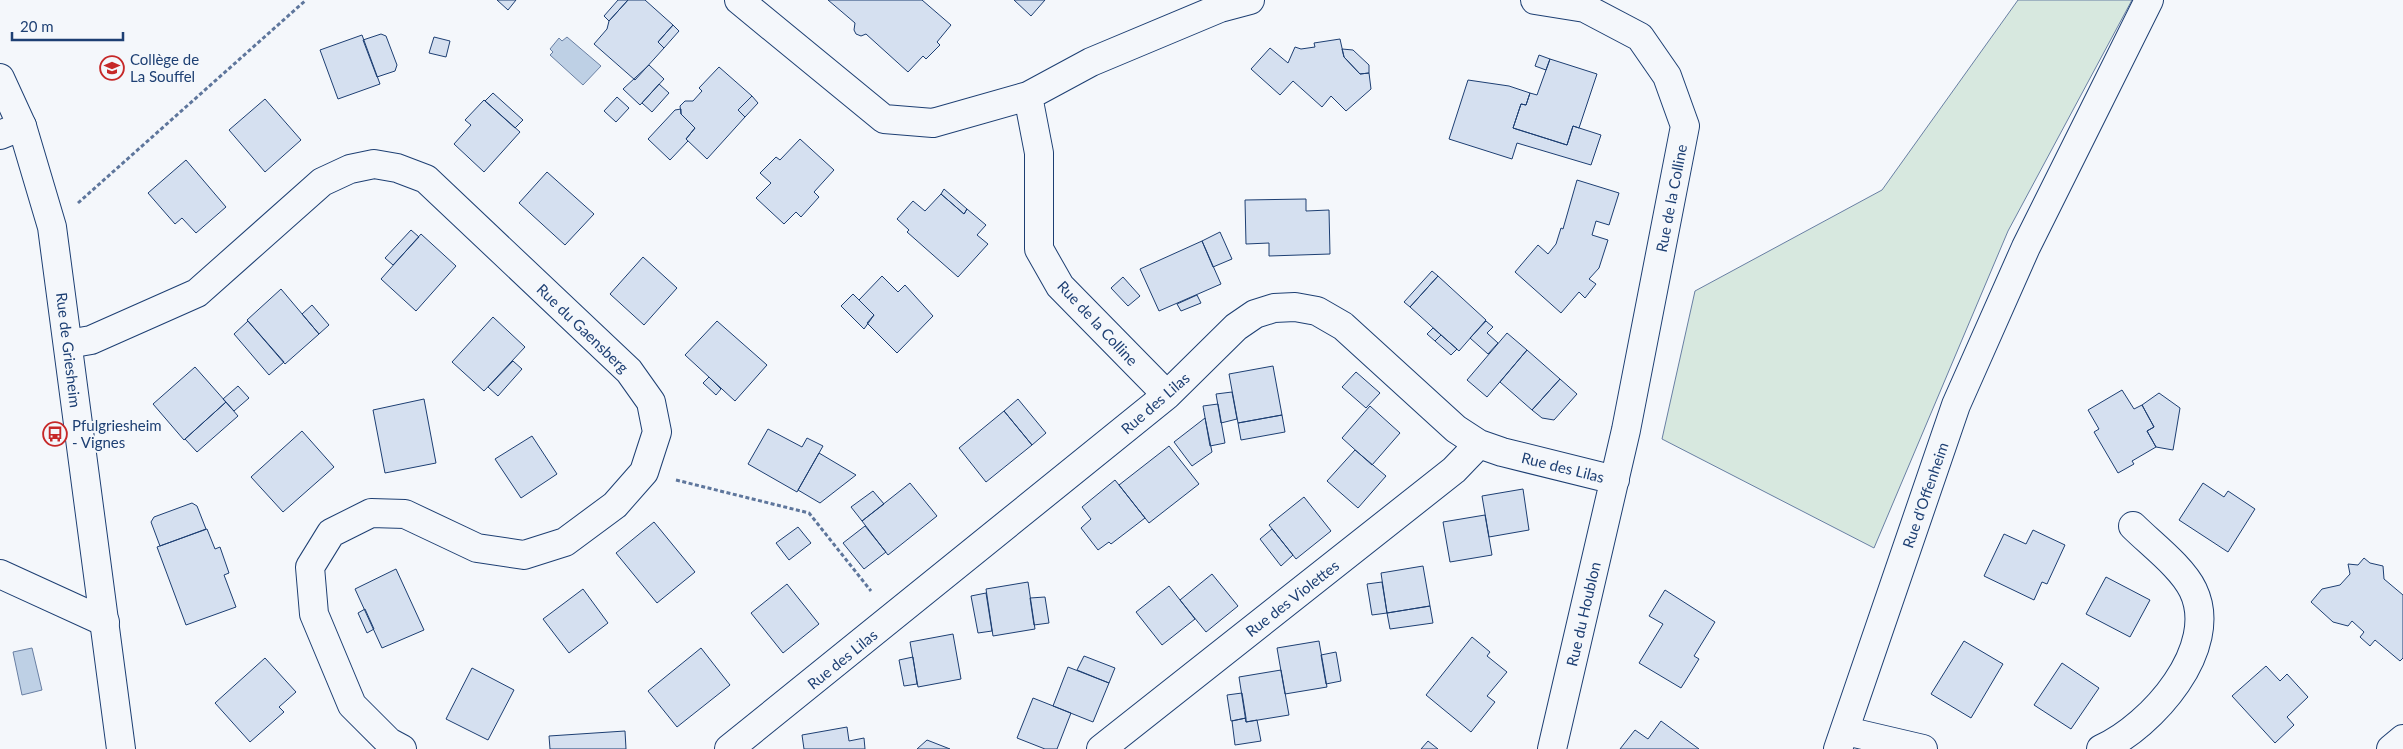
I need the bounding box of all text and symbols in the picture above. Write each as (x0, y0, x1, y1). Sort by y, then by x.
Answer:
scale bar (12, 10, 124, 42)
text: 20 m (20, 17, 54, 35)
place label: Collège de La Souffel (130, 50, 199, 85)
school or university icon: Collège de La Souffel (99, 55, 125, 81)
street label: Rue de la Colline (1652, 142, 1690, 253)
street label: Rue de la Colline (1054, 277, 1142, 369)
street label: Rue du Gaensberg (533, 280, 633, 376)
street label: Rue de Griesheim (53, 291, 85, 409)
street label: Rue des Lilas (1117, 368, 1193, 438)
place label: Pfulgriesheim - Vignes (72, 416, 162, 451)
bus stop icon: Pfulgriesheim - Vignes (42, 421, 68, 447)
street label: Rue d'Offenheim (1898, 440, 1952, 550)
street label: Rue des Lilas (1520, 448, 1606, 486)
street label: Rue des Violettes (1242, 556, 1342, 640)
street label: Rue du Houblon (1562, 560, 1604, 668)
street label: Rue des Lilas (803, 625, 881, 693)

